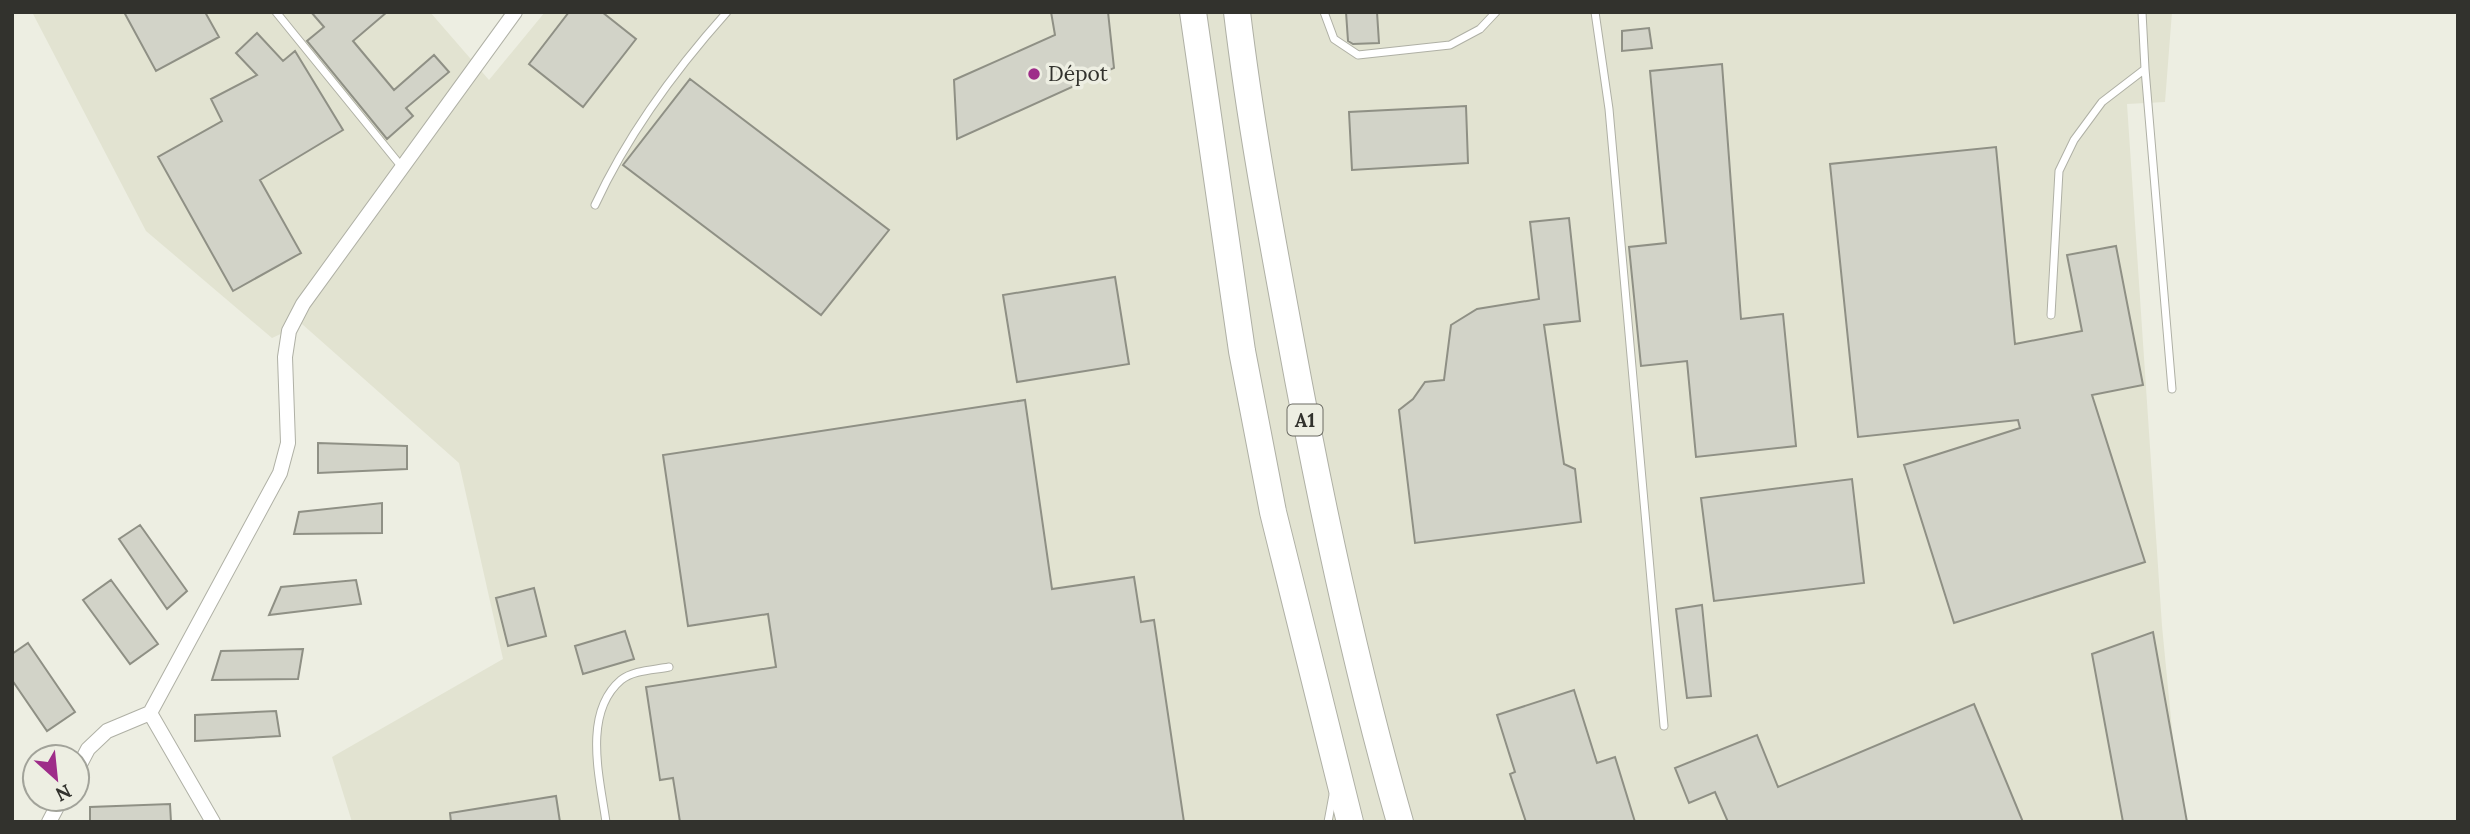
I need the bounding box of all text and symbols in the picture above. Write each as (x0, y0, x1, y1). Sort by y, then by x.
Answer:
place label: Dépot (1048, 60, 1109, 87)
marker: Dépot (1026, 66, 1042, 82)
road number: A1 (1288, 404, 1322, 436)
north arrow (21, 743, 91, 813)
text: N (51, 779, 76, 807)

